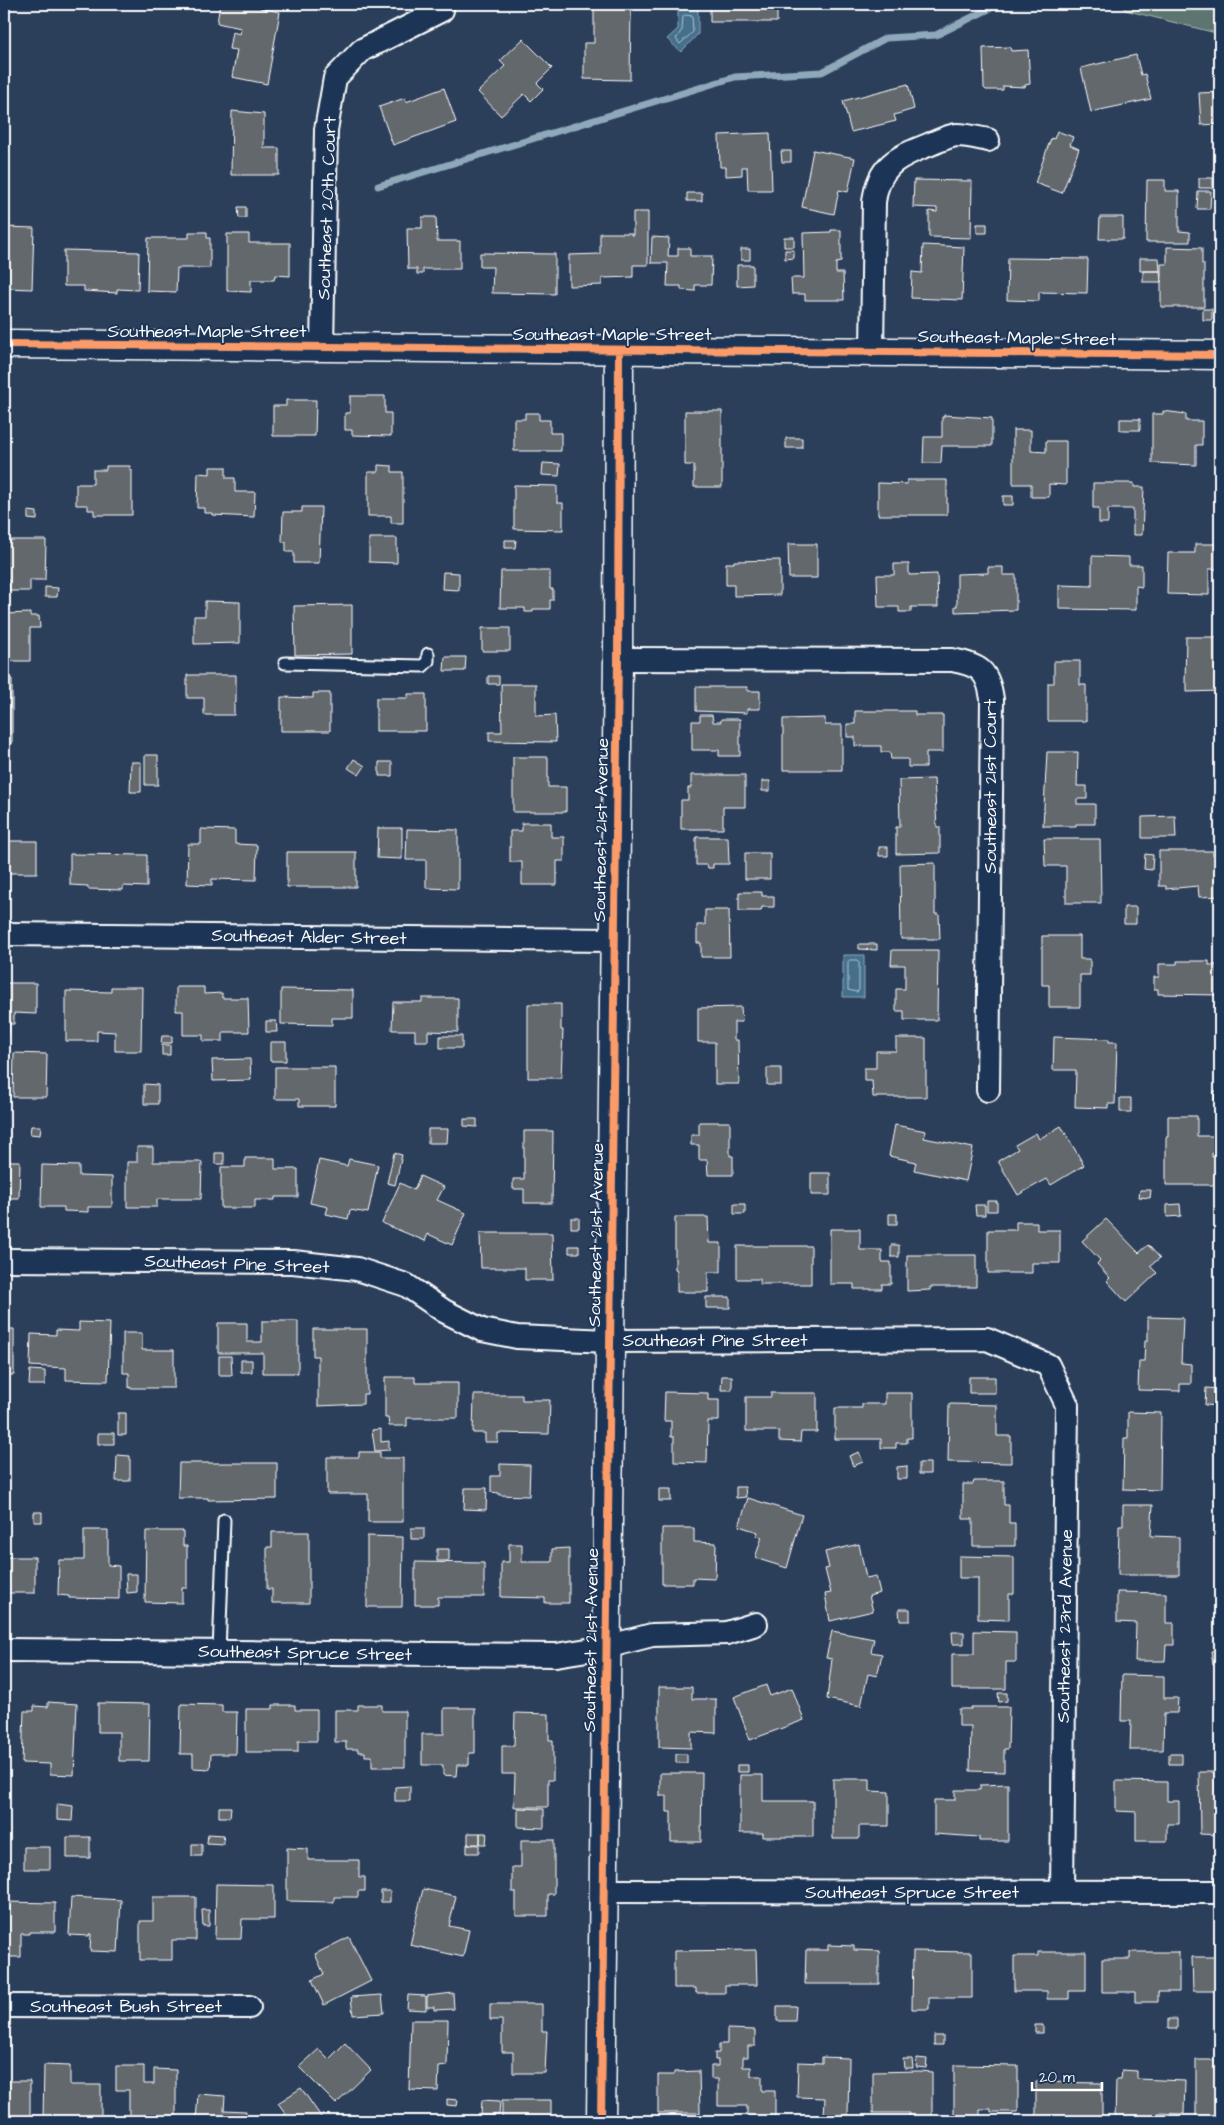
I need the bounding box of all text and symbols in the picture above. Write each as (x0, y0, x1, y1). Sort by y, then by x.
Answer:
street label: Southeast 20th Court (311, 115, 343, 300)
street label: Southeast Maple Street (108, 319, 307, 344)
street label: Southeast Maple Street (513, 322, 712, 347)
street label: Southeast Maple Street (917, 324, 1117, 352)
street label: Southeast 21st Court (978, 698, 1003, 873)
street label: Southeast 21st Avenue (587, 738, 615, 922)
street label: Southeast Alder Street (211, 923, 408, 951)
street label: Southeast 21st Avenue (582, 1143, 610, 1327)
street label: Southeast Pine Street (144, 1248, 331, 1280)
street label: Southeast Pine Street (622, 1328, 808, 1353)
street label: Southeast 23rd Avenue (1051, 1529, 1079, 1723)
street label: Southeast 21st Avenue (577, 1548, 605, 1732)
street label: Southeast Spruce Street (198, 1639, 413, 1667)
street label: Southeast Spruce Street (805, 1880, 1020, 1905)
street label: Southeast Bush Street (30, 1994, 223, 2019)
scale bar (1032, 2060, 1102, 2092)
text: 20 m (1039, 2067, 1075, 2088)

